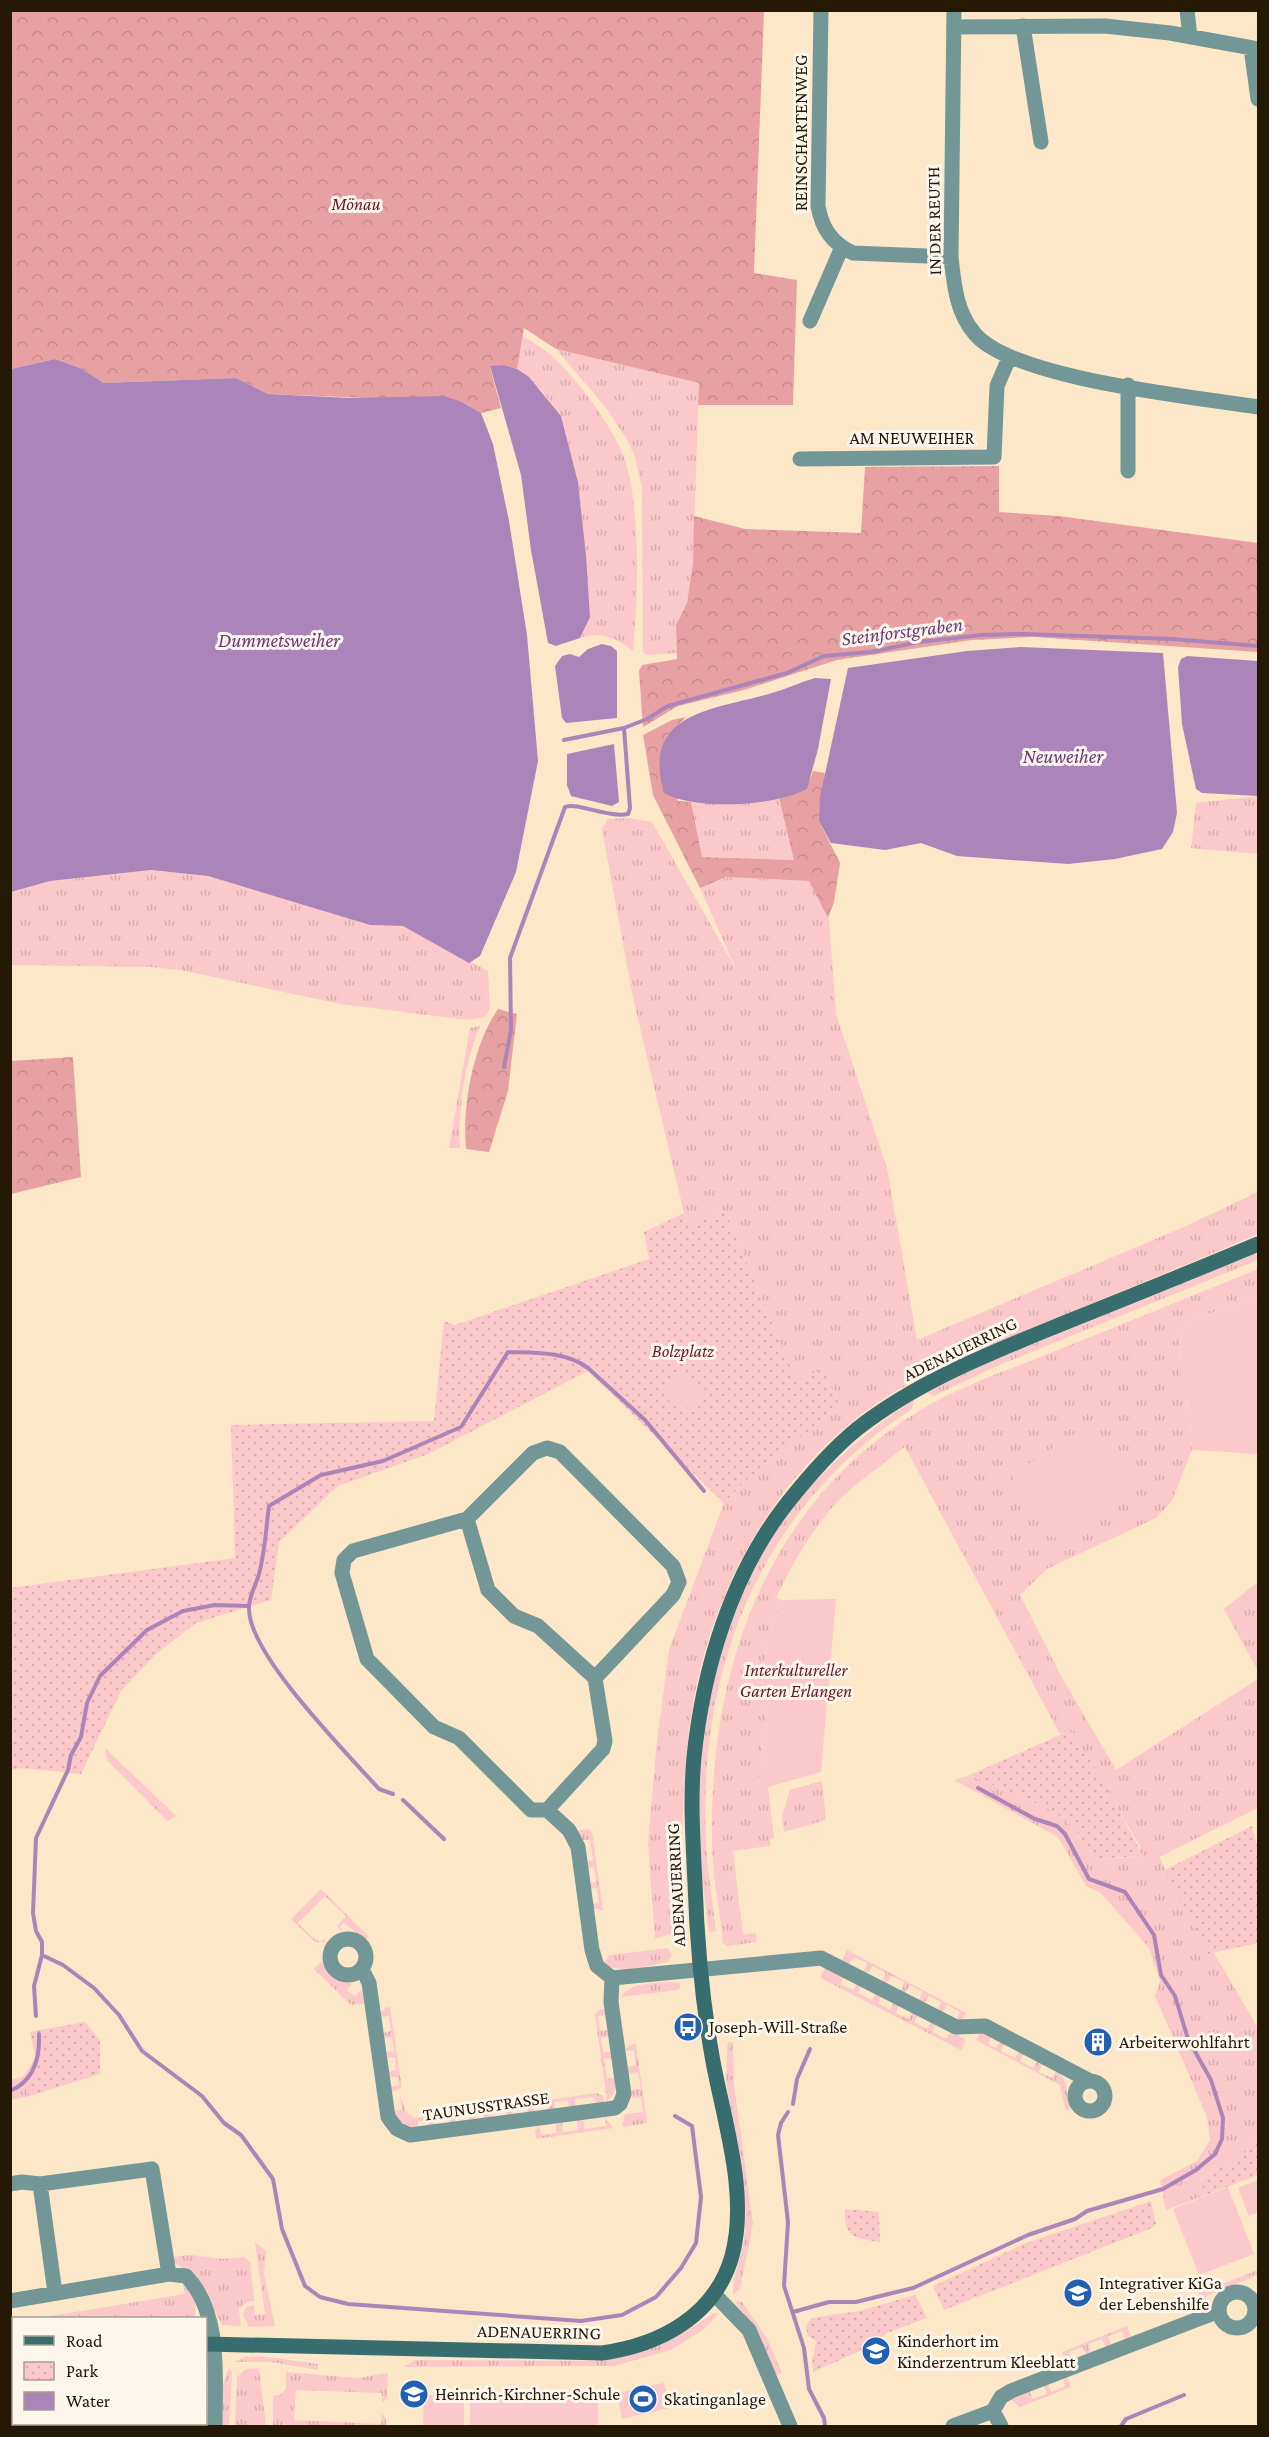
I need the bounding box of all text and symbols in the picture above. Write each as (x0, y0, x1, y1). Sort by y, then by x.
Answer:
street label: REINSCHARTENWEG (791, 55, 811, 211)
street label: IN DER REUTH (923, 166, 945, 276)
park label: Mönau (330, 194, 381, 214)
street label: AM NEUWEIHER (850, 428, 976, 448)
water label: Steinforstgraben (840, 613, 964, 650)
water label: Dummetsweiher (218, 629, 341, 651)
water label: Neuweiher (1023, 745, 1104, 767)
street label: ADENAUERRING (900, 1313, 1020, 1385)
park label: Bolzplatz (652, 1341, 714, 1361)
park label: Interkultureller Garten Erlangen (740, 1660, 852, 1701)
street label: ADENAUERRING (663, 1823, 689, 1947)
bus stop icon: Joseph-Will-Straße (672, 2011, 704, 2043)
place label: Joseph-Will-Straße (707, 2017, 847, 2037)
building icon: Arbeiterwohlfahrt (1082, 2026, 1114, 2058)
place label: Arbeiterwohlfahrt (1119, 2032, 1251, 2052)
street label: TAUNUSSTRASSE (422, 2087, 551, 2125)
place label: Integrativer KiGa der Lebenshilfe (1099, 2273, 1222, 2314)
school or university icon: Integrativer KiGa der Lebenshilfe (1062, 2277, 1094, 2309)
legend (12, 2317, 207, 2425)
street label: ADENAUERRING (477, 2321, 601, 2343)
text: Road (66, 2331, 103, 2351)
place label: Kinderhort im Kinderzentrum Kleeblatt (897, 2331, 1076, 2372)
school or university icon: Kinderhort im Kinderzentrum Kleeblatt (860, 2335, 892, 2367)
text: Park (66, 2361, 98, 2381)
school or university icon: Heinrich-Kirchner-Schule (398, 2378, 430, 2410)
sports icon: Skatinganlage (627, 2383, 659, 2415)
place label: Heinrich-Kirchner-Schule (435, 2384, 620, 2404)
place label: Skatinganlage (664, 2389, 766, 2409)
text: Water (66, 2391, 111, 2411)

